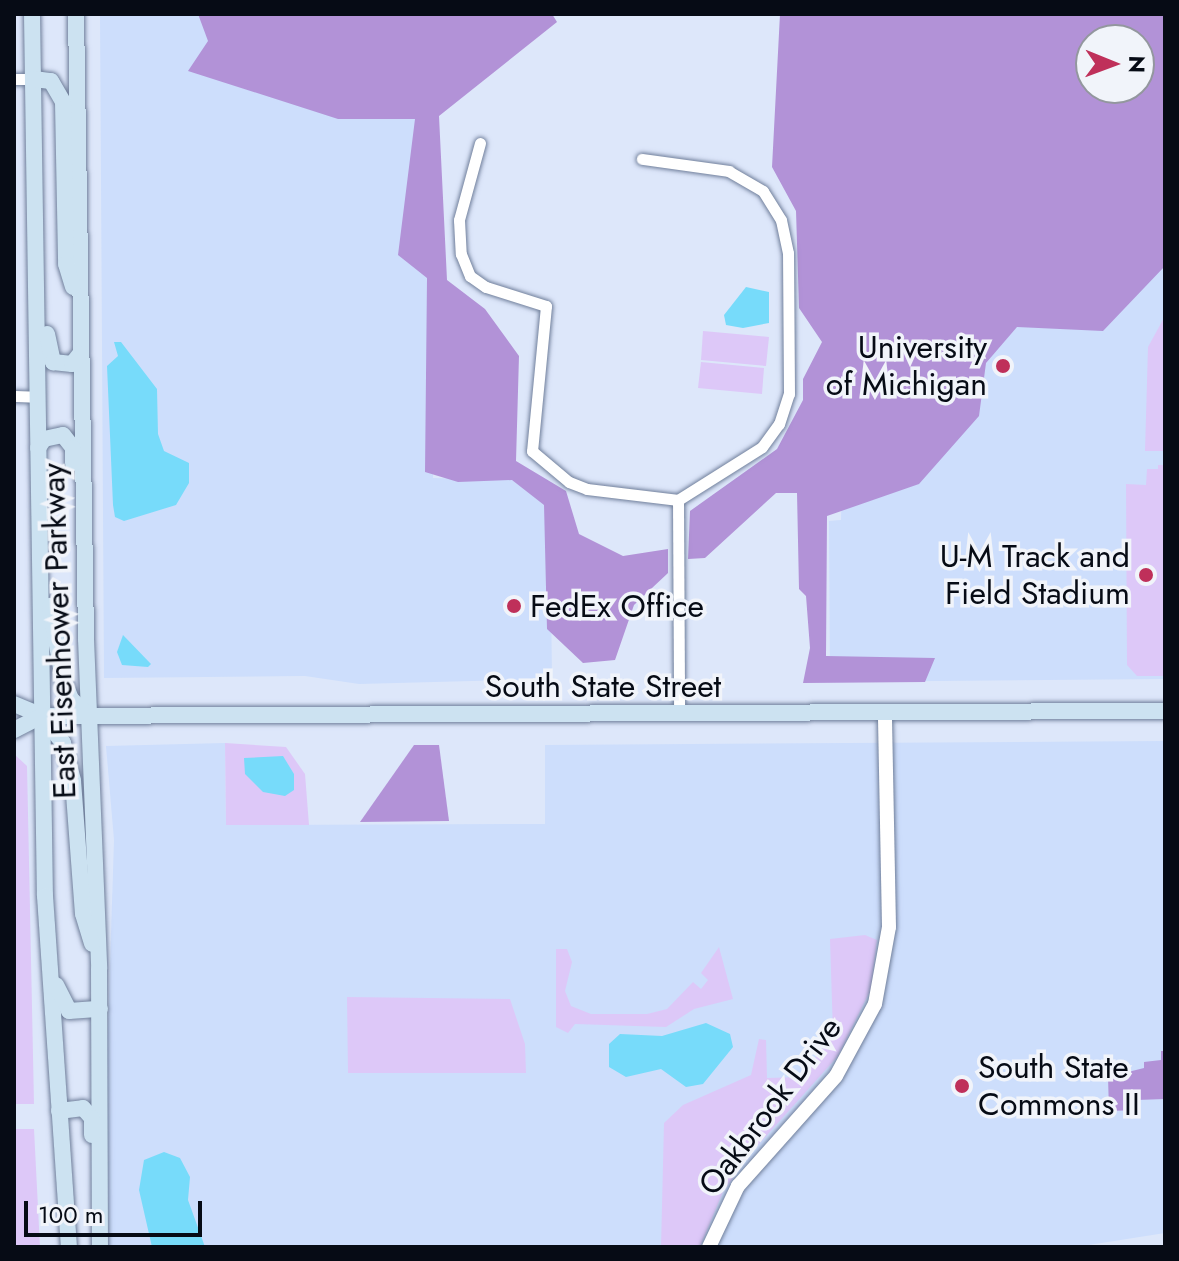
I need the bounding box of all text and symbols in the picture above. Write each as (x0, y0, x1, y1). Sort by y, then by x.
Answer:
north arrow (1075, 24, 1155, 104)
text: N (1121, 55, 1153, 73)
place label: University of Michigan (826, 329, 987, 404)
marker: University of Michigan (994, 357, 1012, 375)
street label: East Eisenhower Parkway (34, 462, 84, 800)
place label: U-M Track and Field Stadium (940, 538, 1130, 613)
marker: U-M Track and Field Stadium (1137, 566, 1155, 584)
place label: FedEx Office (530, 587, 704, 625)
marker: FedEx Office (505, 597, 523, 615)
street label: South State Street (485, 667, 721, 705)
street label: Oakbrook Drive (690, 1009, 850, 1203)
place label: South State Commons II (978, 1049, 1140, 1124)
marker: South State Commons II (953, 1077, 971, 1095)
scale bar (28, 1185, 206, 1235)
text: 100 m (38, 1197, 104, 1232)

